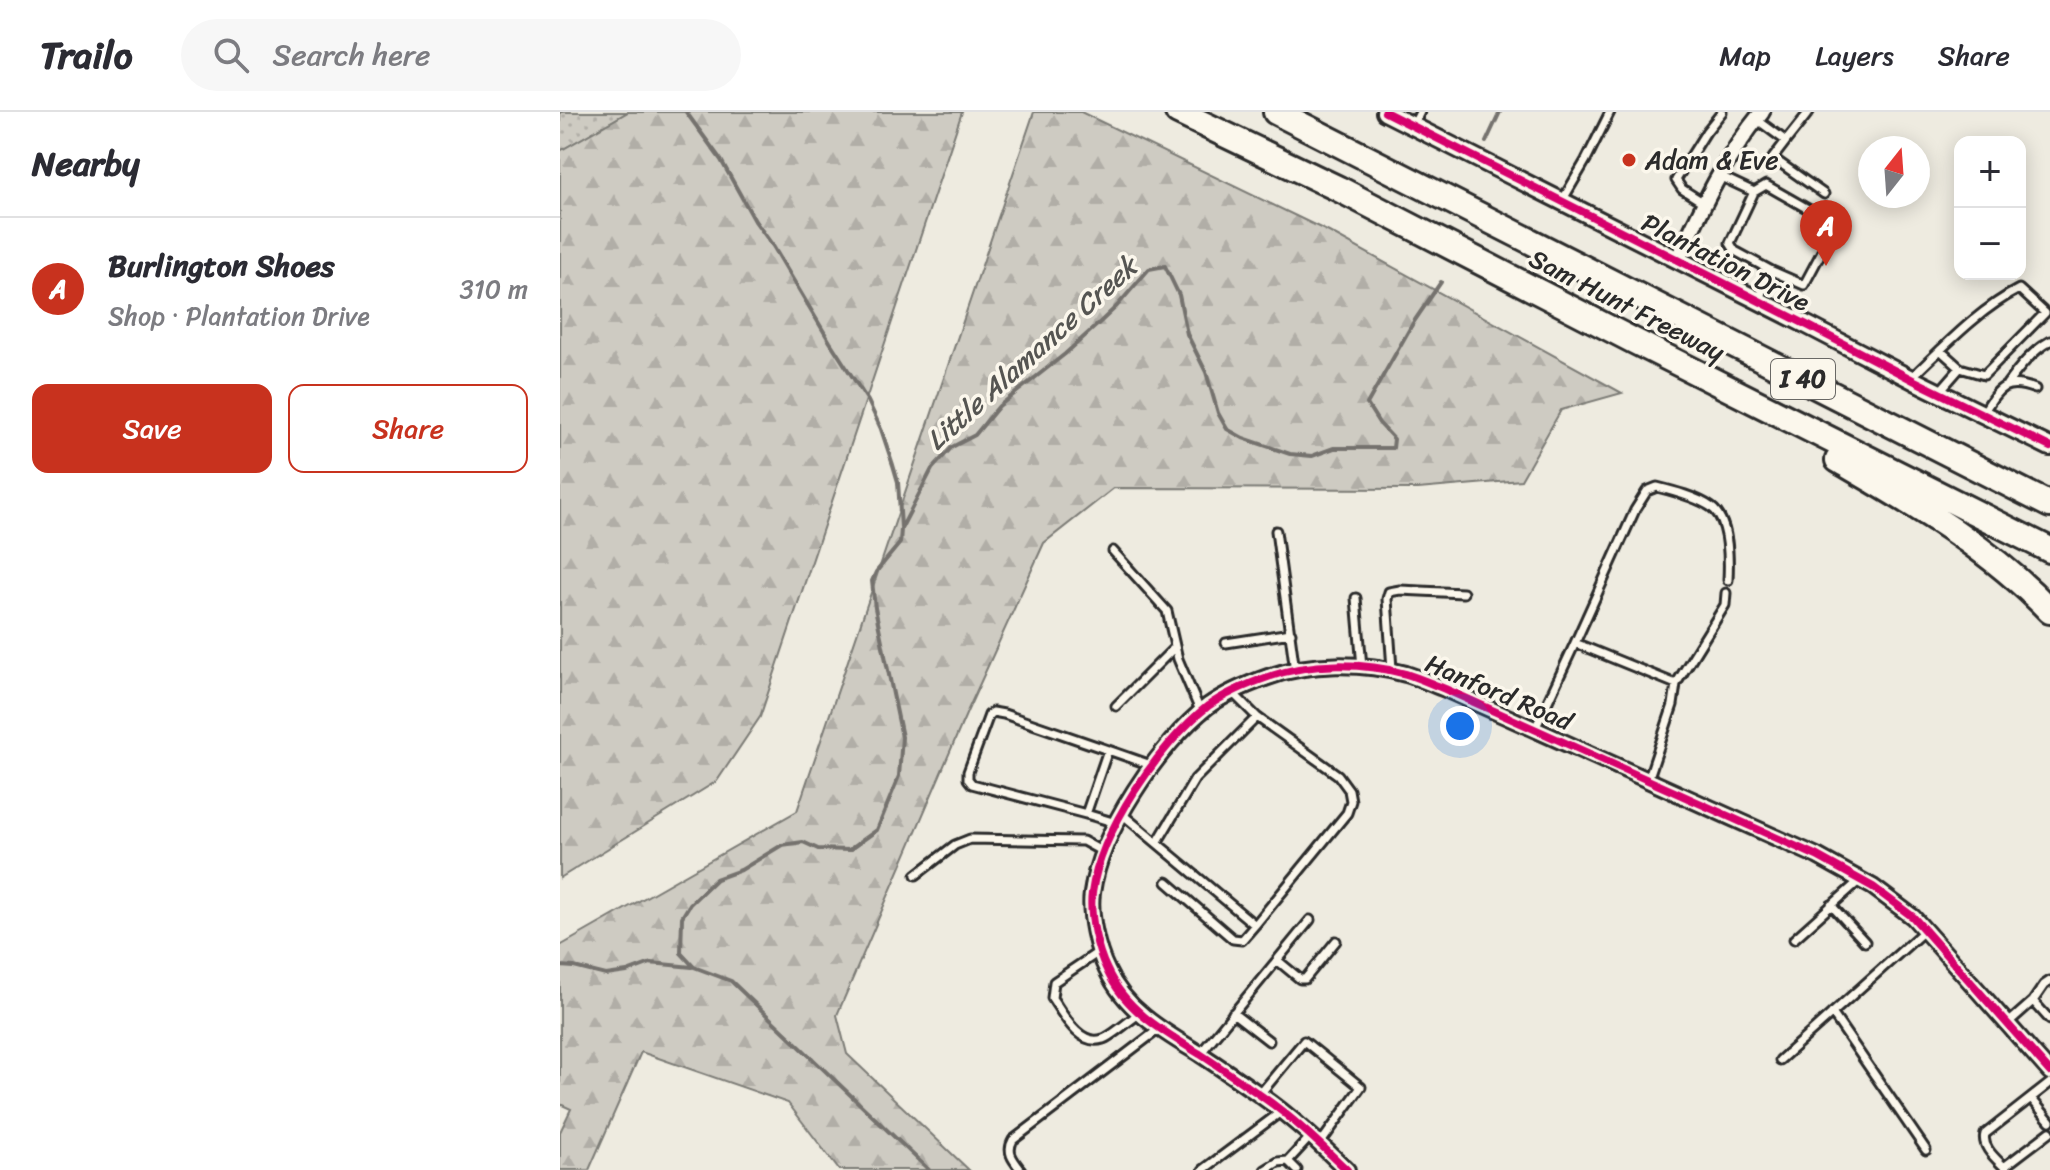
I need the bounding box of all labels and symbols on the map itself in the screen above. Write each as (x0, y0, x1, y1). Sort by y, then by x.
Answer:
north arrow (1858, 136, 1930, 208)
place label: Adam & Eve (1644, 137, 1779, 183)
marker: Adam & Eve (1620, 151, 1638, 169)
street label: Plantation Drive (1633, 200, 1819, 325)
pin: A (1800, 200, 1852, 266)
street label: Sam Hunt Freeway (1521, 236, 1734, 375)
water label: Little Alamance Creek (914, 242, 1151, 463)
road number: I 40 (1771, 359, 1835, 399)
street label: Hanford Road (1418, 640, 1582, 745)
your location (1440, 706, 1480, 746)

